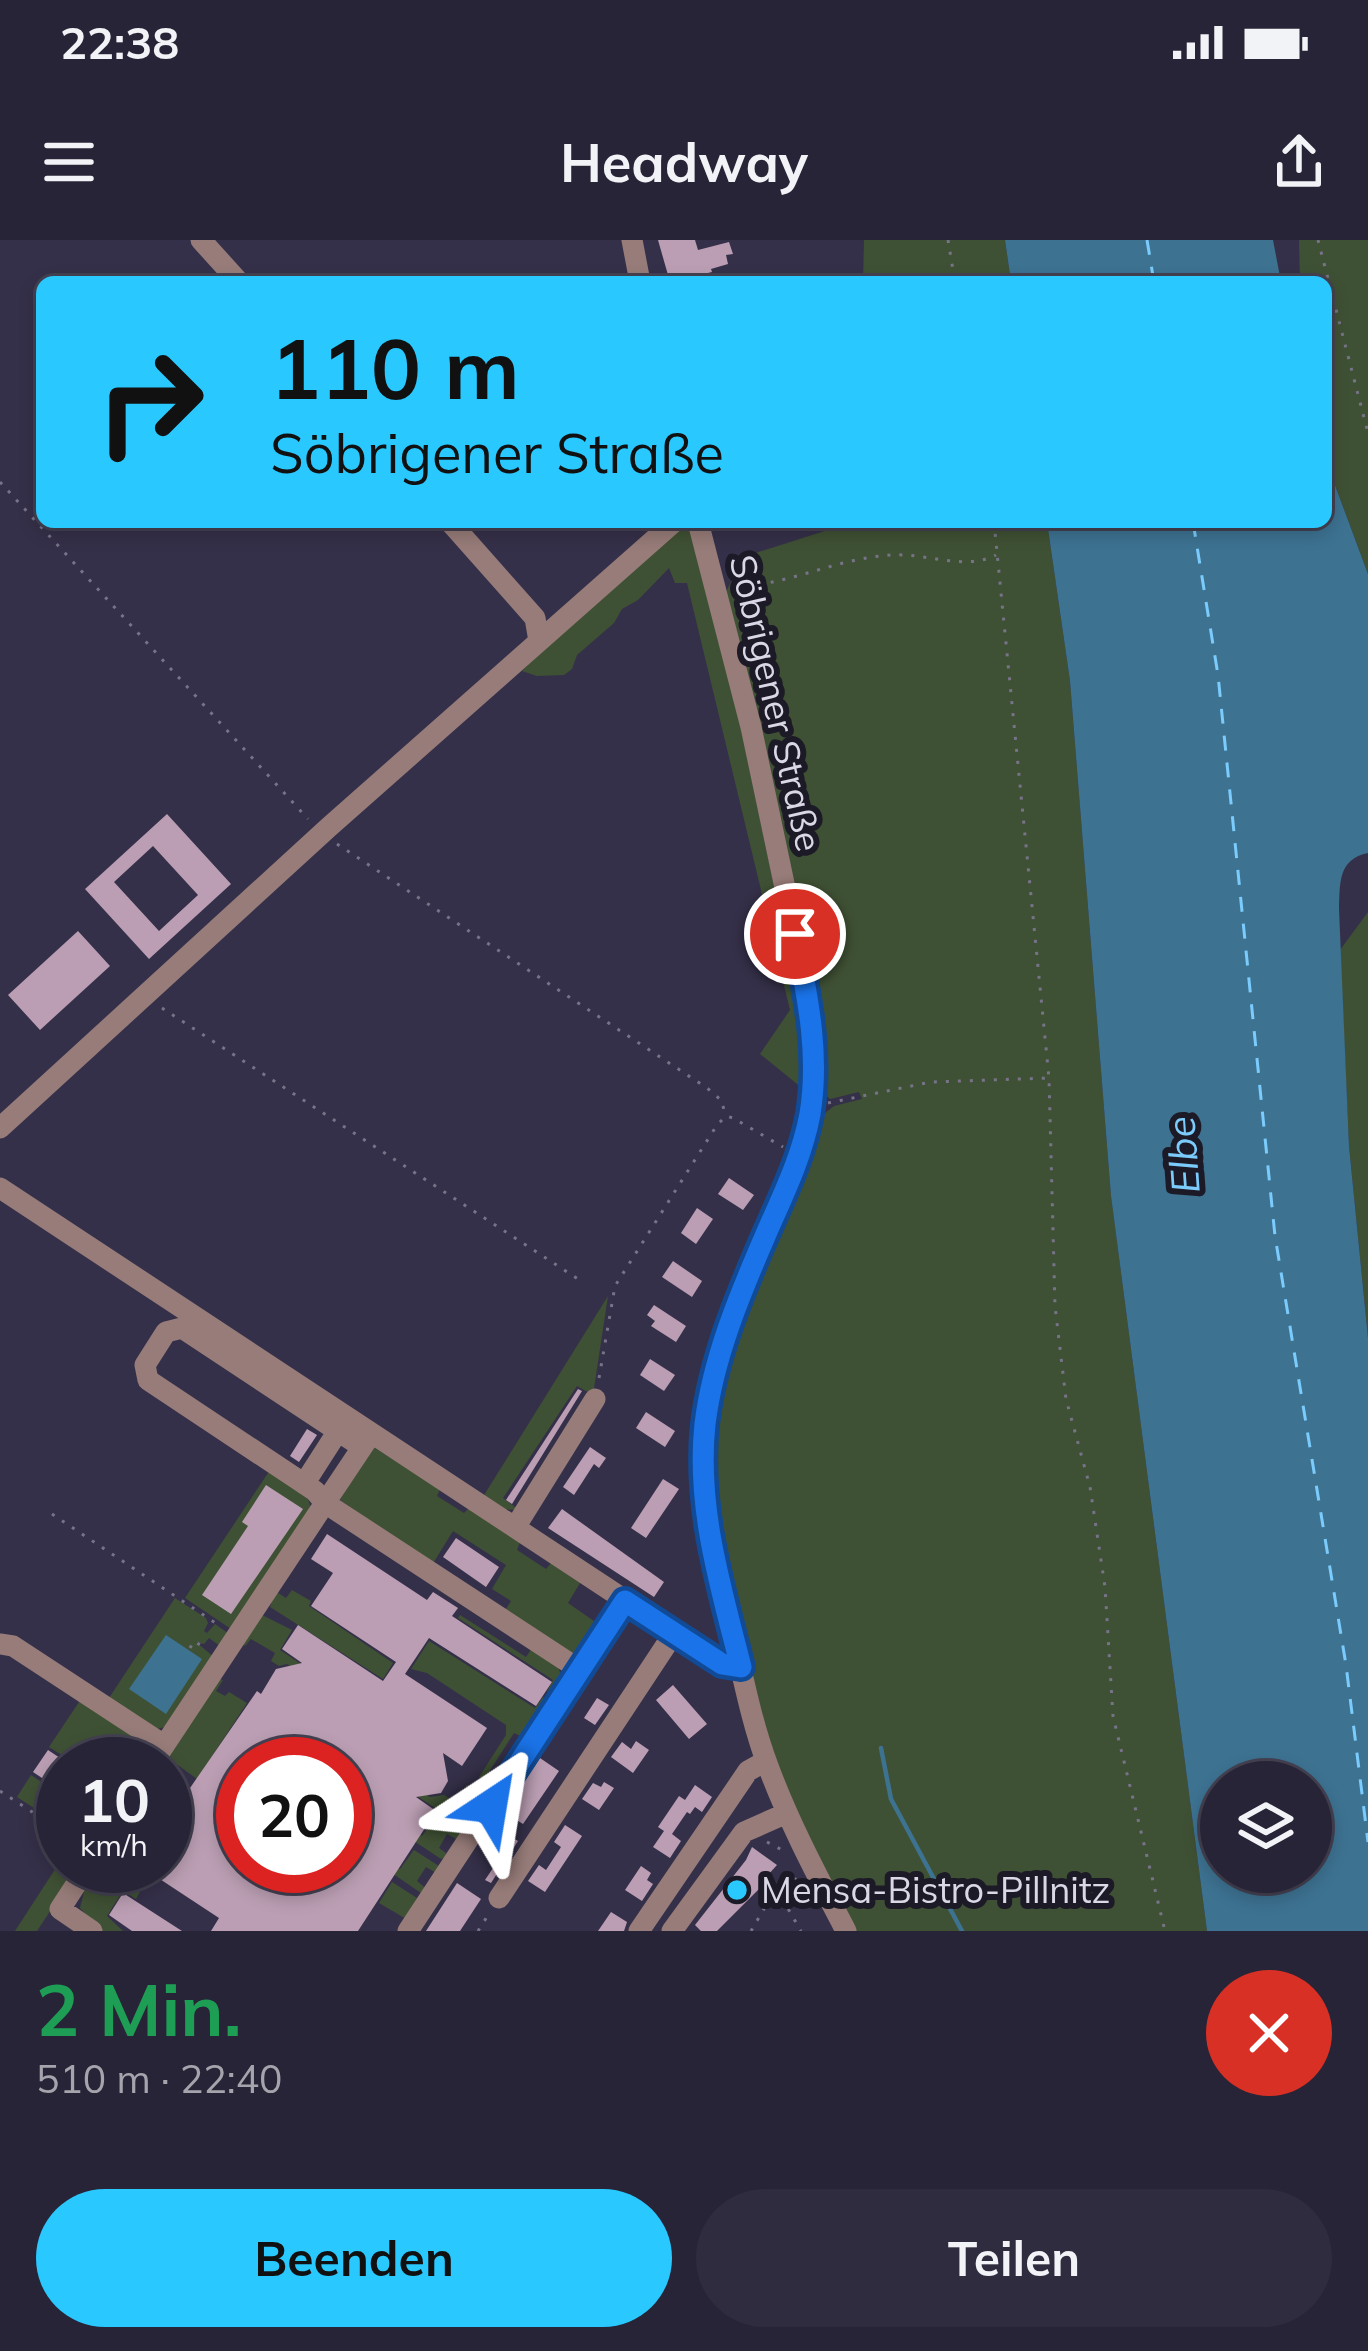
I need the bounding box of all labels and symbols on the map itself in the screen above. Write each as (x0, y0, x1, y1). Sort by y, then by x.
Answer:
street label: Söbrigener Straße (721, 550, 832, 855)
pin (744, 883, 846, 985)
water label: Elbe (1155, 1115, 1210, 1195)
speed limit sign: 20 (216, 1737, 372, 1893)
position arrow (428, 1743, 554, 1869)
place label: Mensa-Bistro-Pillnitz (761, 1867, 1110, 1912)
marker: Mensa-Bistro-Pillnitz (724, 1877, 750, 1903)

